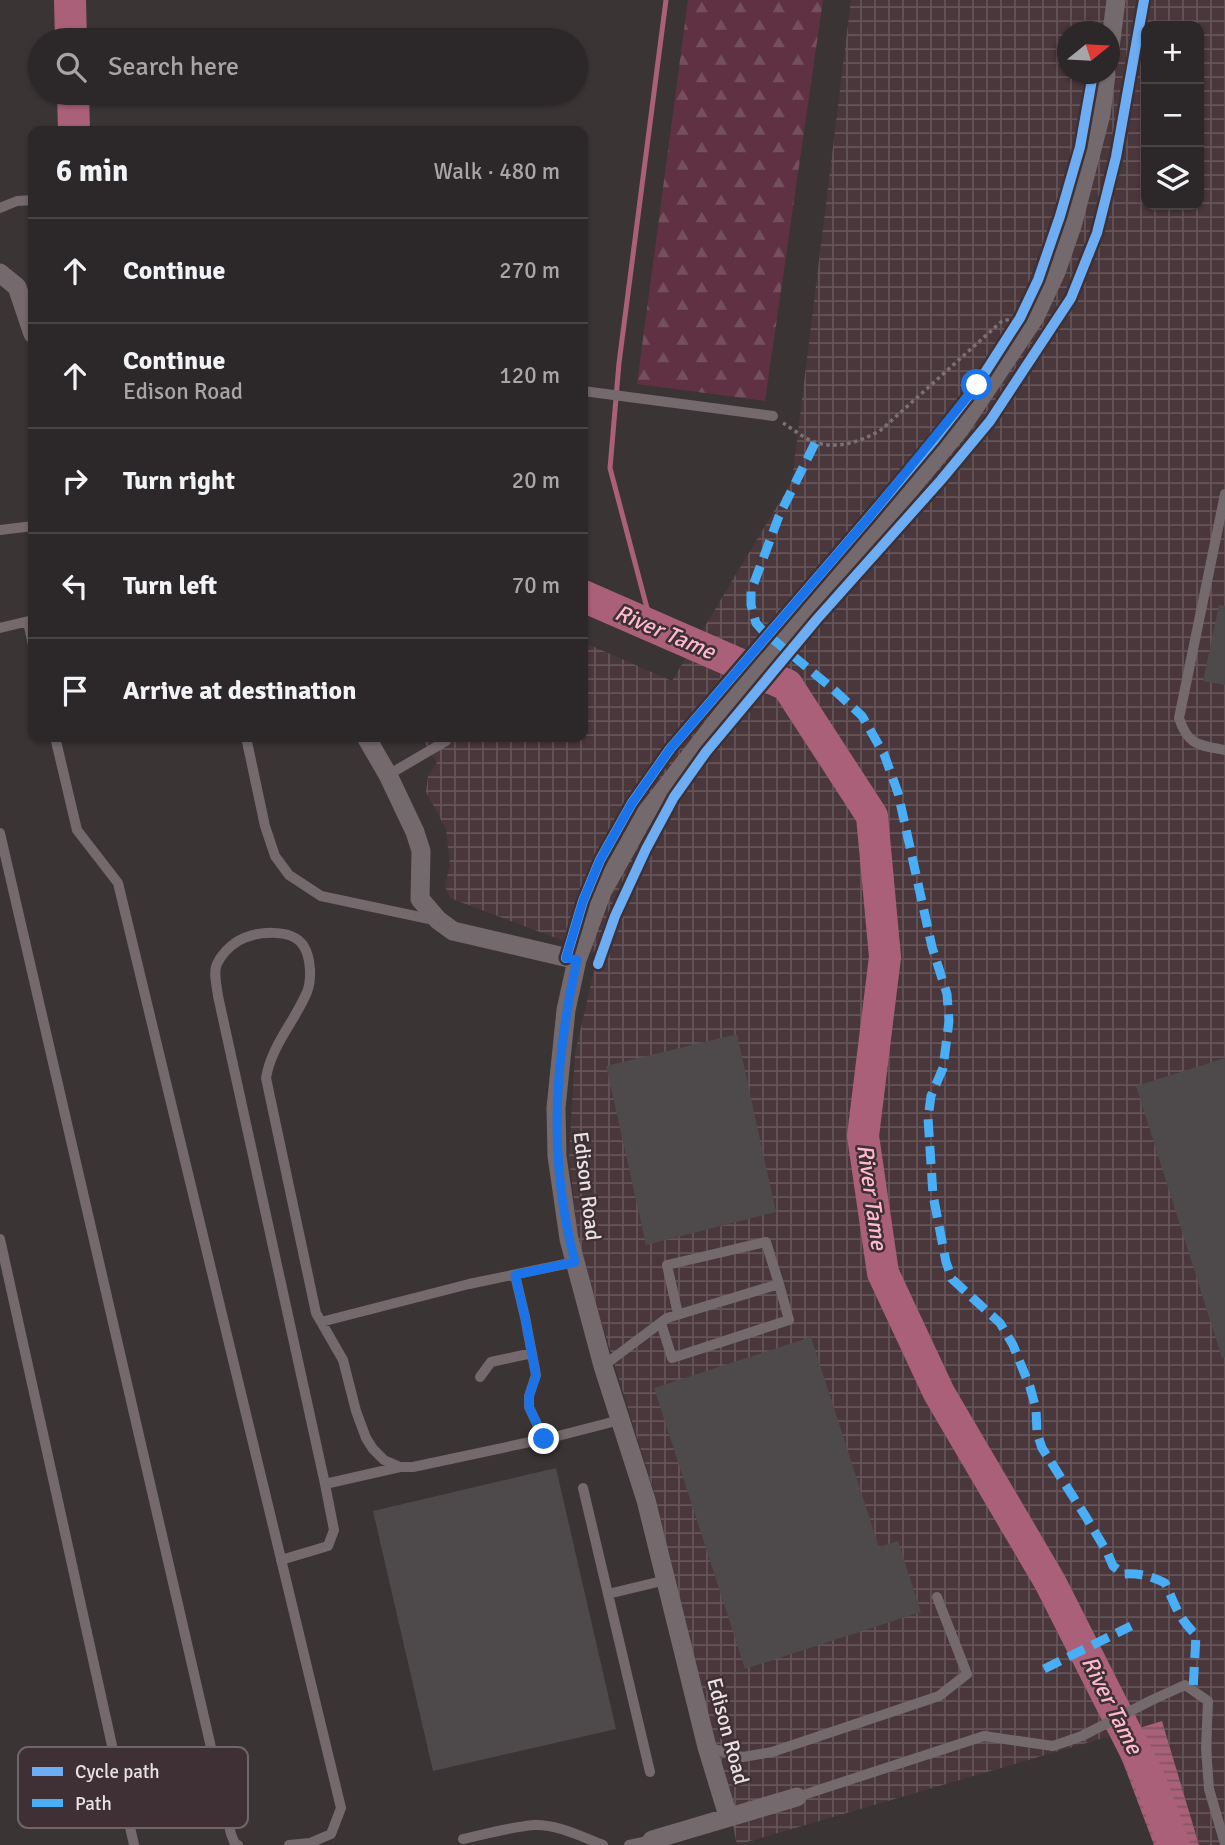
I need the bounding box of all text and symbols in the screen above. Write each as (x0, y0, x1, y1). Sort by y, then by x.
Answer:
north arrow (1057, 21, 1120, 84)
map controls (1141, 21, 1204, 210)
button: + (1141, 21, 1204, 84)
search box (28, 28, 588, 105)
icon: search (52, 48, 90, 86)
text: Search here (108, 51, 239, 83)
button: − (1141, 84, 1204, 147)
button: layers (1141, 147, 1204, 210)
text: 6 min (56, 153, 128, 190)
text: Walk · 480 m (434, 157, 560, 186)
icon: ahead (56, 252, 94, 290)
text: Continue (123, 255, 225, 287)
text: 270 m (499, 256, 560, 285)
text: Continue (123, 345, 225, 377)
icon: ahead (56, 357, 94, 395)
text: 120 m (499, 361, 560, 390)
route start (961, 369, 992, 400)
text: Edison Road (123, 377, 243, 406)
icon: right (56, 462, 94, 500)
text: Turn right (123, 465, 235, 497)
text: 20 m (512, 466, 560, 495)
icon: left (56, 567, 94, 605)
text: Turn left (123, 570, 217, 602)
text: 70 m (512, 571, 560, 600)
water label: River Tame (610, 598, 721, 667)
icon: arrive (56, 672, 94, 710)
text: Arrive at destination (123, 675, 356, 707)
street label: Edison Road (567, 1130, 607, 1242)
water label: River Tame (850, 1142, 894, 1253)
route end (528, 1423, 559, 1454)
water label: River Tame (1075, 1651, 1150, 1760)
street label: Edison Road (701, 1675, 755, 1787)
legend (18, 1747, 248, 1828)
text: Cycle path (75, 1760, 160, 1784)
text: Path (75, 1792, 112, 1816)

